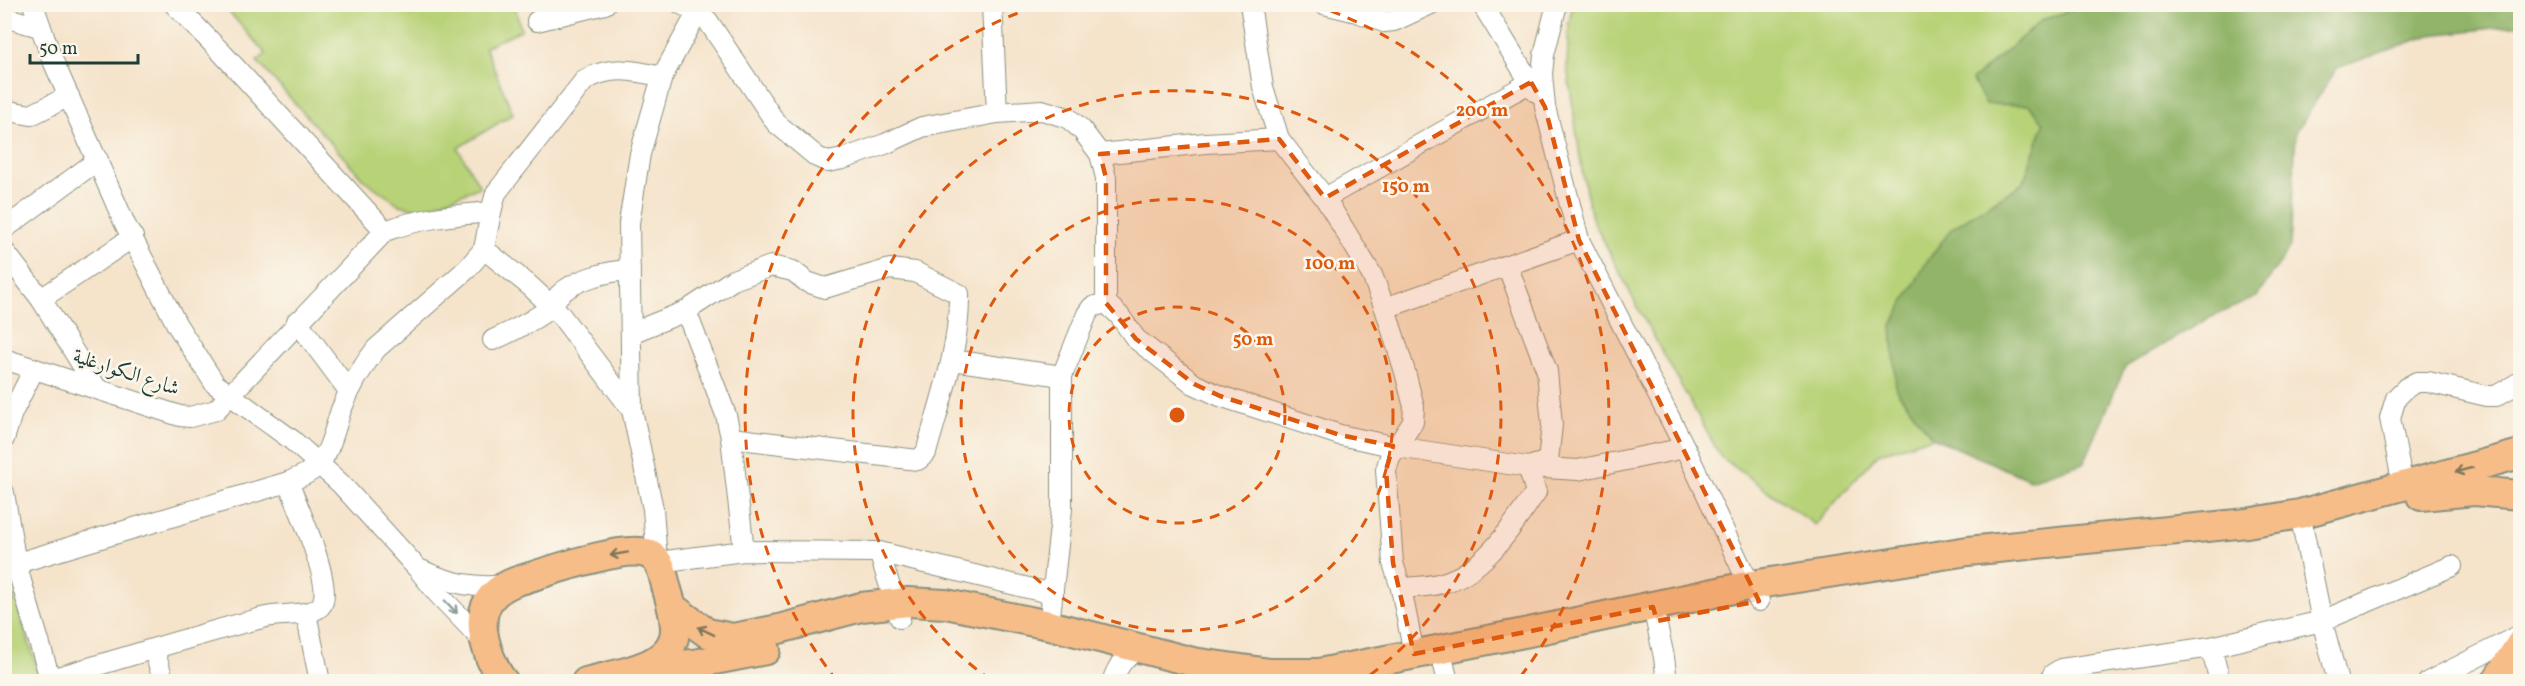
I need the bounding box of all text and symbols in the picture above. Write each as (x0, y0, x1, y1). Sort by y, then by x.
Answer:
scale bar (30, 27, 138, 65)
text: 50 m (39, 37, 78, 62)
text: 200 m (1456, 99, 1508, 124)
text: 150 m (1382, 175, 1430, 200)
text: 100 m (1305, 252, 1355, 277)
text: 50 m (1233, 328, 1273, 353)
street label: شارع الكوارغلية (68, 342, 183, 406)
centre of rings (1167, 405, 1187, 425)
one-way arrow (2455, 464, 2474, 476)
one-way arrow (610, 548, 629, 559)
one-way arrow (443, 599, 458, 614)
one-way arrow (697, 625, 715, 637)

